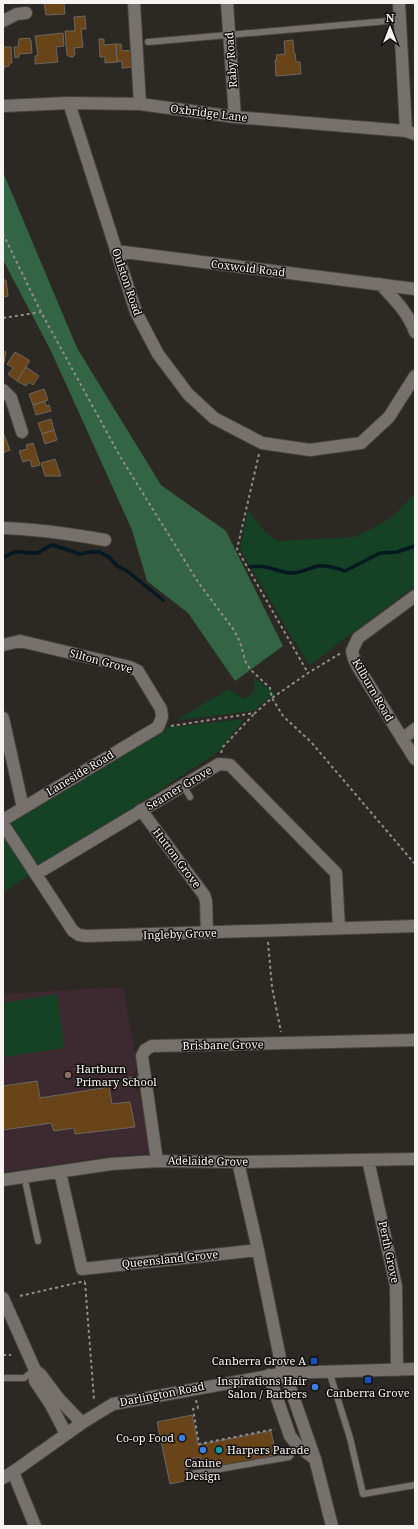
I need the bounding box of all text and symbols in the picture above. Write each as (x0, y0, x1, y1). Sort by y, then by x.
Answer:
north arrow (370, 8, 410, 48)
text: N (386, 10, 395, 25)
street label: Raby Road (221, 32, 240, 88)
street label: Oxbridge Lane (170, 100, 249, 125)
street label: Oulston Road (109, 246, 146, 318)
street label: Coxwold Road (210, 256, 286, 280)
street label: Silton Grove (68, 645, 134, 676)
street label: Kilburn Road (349, 656, 398, 724)
street label: Laneside Road (43, 746, 117, 799)
street label: Seamer Grove (143, 762, 214, 813)
street label: Hutton Grove (150, 825, 205, 891)
street label: Ingleby Grove (143, 925, 217, 942)
street label: Brisbane Grove (182, 1036, 264, 1053)
place label: Hartburn Primary School (76, 1061, 157, 1089)
marker: Hartburn Primary School (63, 1070, 73, 1080)
street label: Adelaide Grove (168, 1152, 248, 1169)
street label: Perth Grove (376, 1219, 403, 1284)
street label: Queensland Grove (121, 1246, 219, 1271)
place label: Canberra Grove A (212, 1353, 306, 1368)
marker: Canberra Grove A (309, 1356, 319, 1366)
place label: Inspirations Hair Salon / Barbers (217, 1373, 308, 1401)
marker: Canberra Grove (363, 1375, 373, 1385)
street label: Darlington Road (118, 1378, 206, 1409)
marker: Inspirations Hair Salon / Barbers (310, 1382, 320, 1392)
place label: Canberra Grove (326, 1385, 410, 1400)
place label: Co-op Food (116, 1430, 174, 1445)
marker: Co-op Food (177, 1433, 187, 1443)
place label: Harpers Parade (227, 1442, 309, 1457)
marker: Canine Design (198, 1445, 208, 1455)
marker: Harpers Parade (214, 1445, 224, 1455)
place label: Canine Design (185, 1455, 221, 1483)

